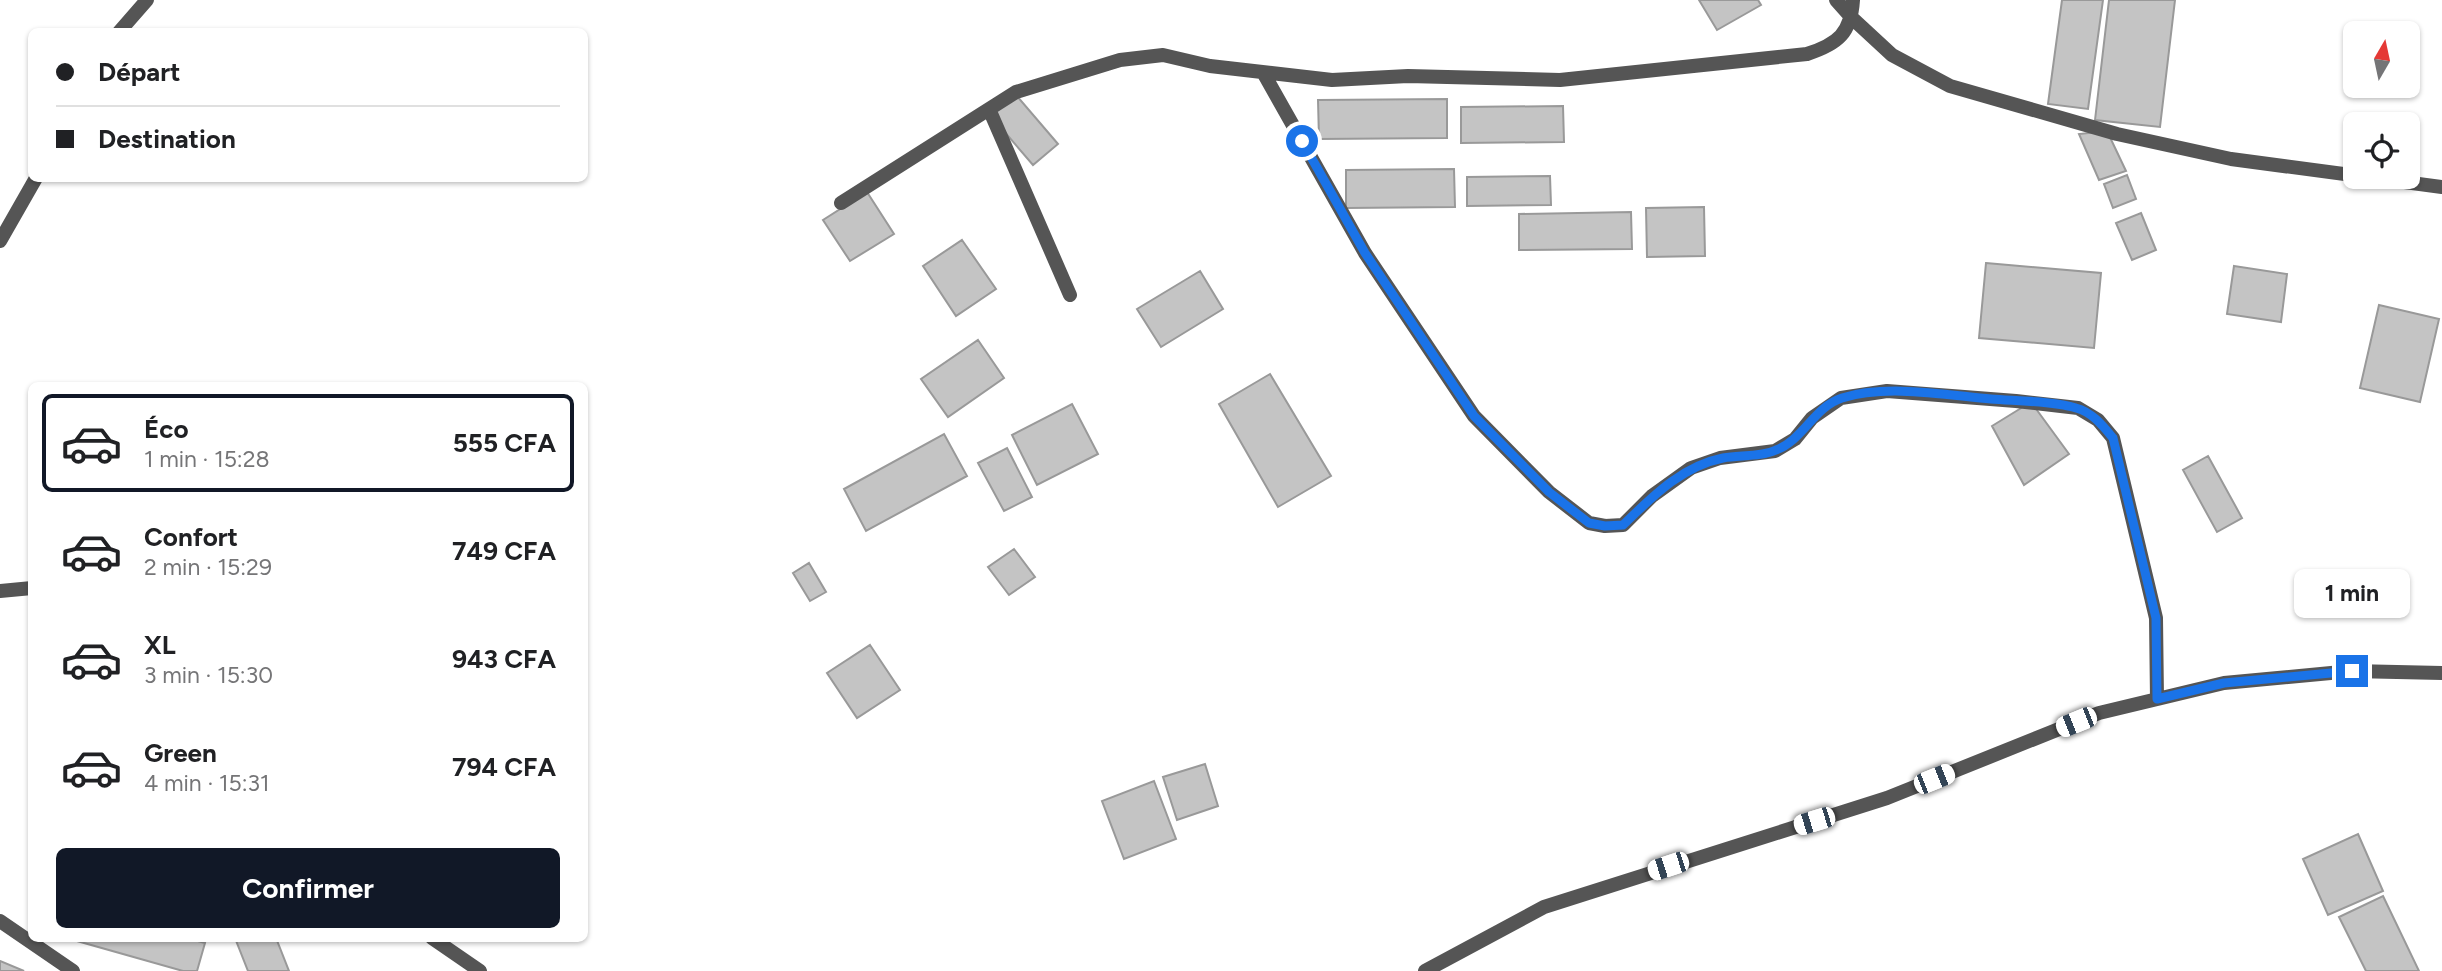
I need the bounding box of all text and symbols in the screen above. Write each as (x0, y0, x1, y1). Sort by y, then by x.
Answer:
north arrow (2343, 21, 2420, 98)
map controls (2343, 21, 2420, 189)
text: Départ (98, 56, 180, 88)
button: locate (2343, 112, 2420, 189)
text: Destination (98, 123, 236, 155)
route start (1286, 125, 1318, 157)
icon: car (60, 412, 123, 475)
text: Éco (144, 413, 189, 445)
text: 555 CFA (453, 427, 556, 459)
text: 1 min · 15:28 (144, 445, 270, 473)
icon: car (60, 520, 123, 583)
text: Confort (144, 521, 238, 553)
text: 749 CFA (452, 535, 556, 567)
text: 2 min · 15:29 (144, 553, 272, 581)
callout: 1 min (2294, 570, 2410, 618)
text: 1 min (2325, 579, 2379, 607)
icon: car (60, 628, 123, 691)
text: XL (144, 629, 176, 661)
text: 943 CFA (452, 643, 556, 675)
route end (2336, 655, 2368, 687)
text: 3 min · 15:30 (144, 661, 273, 689)
car (2053, 704, 2100, 740)
icon: car (60, 736, 123, 799)
text: Green (144, 737, 217, 769)
text: 794 CFA (452, 751, 556, 783)
car (1911, 761, 1958, 797)
text: 4 min · 15:31 (144, 769, 269, 797)
car (1791, 805, 1838, 837)
button: Confirmer (56, 848, 560, 928)
car (1645, 850, 1692, 882)

